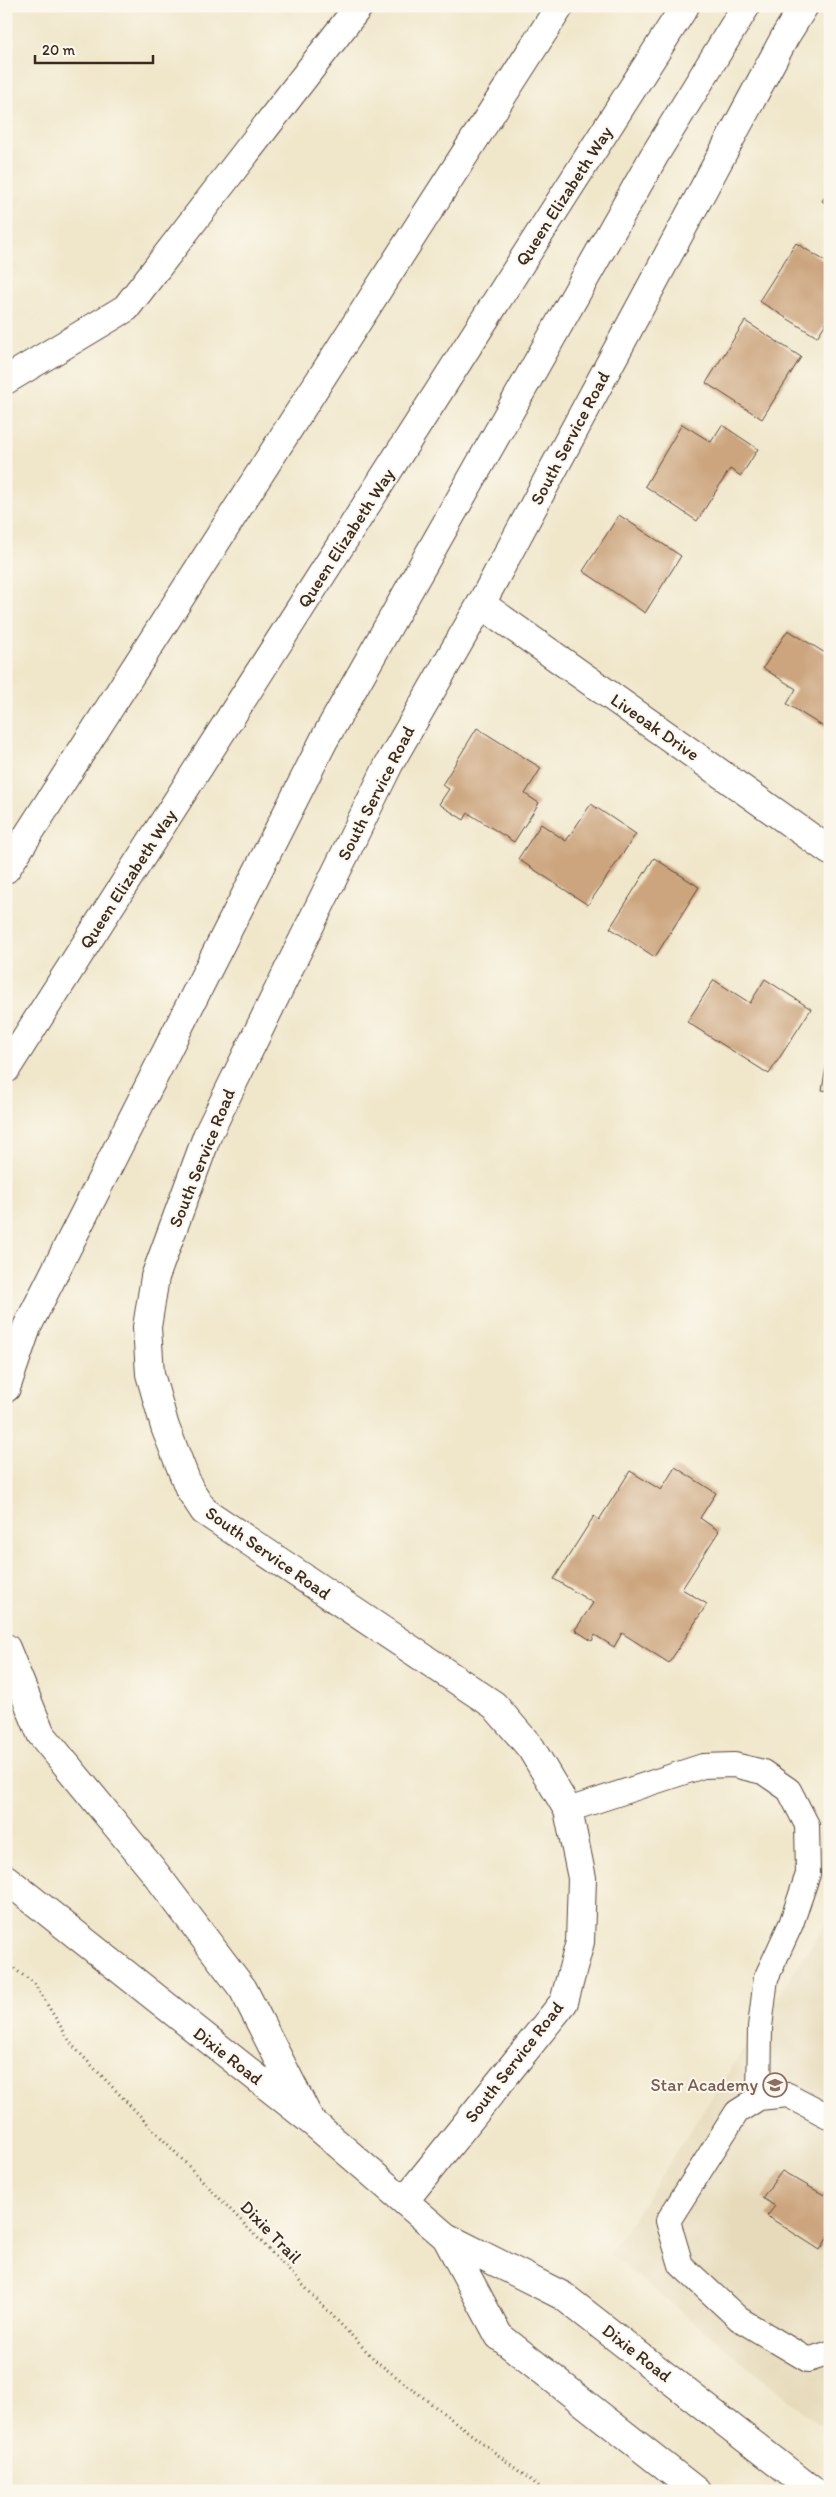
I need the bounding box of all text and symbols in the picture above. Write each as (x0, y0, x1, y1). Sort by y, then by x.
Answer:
scale bar (35, 32, 152, 64)
text: 20 m (42, 41, 76, 59)
street label: Queen Elizabeth Way (511, 122, 618, 270)
street label: South Service Road (526, 367, 615, 509)
street label: Queen Elizabeth Way (293, 464, 400, 612)
street label: Liveoak Drive (606, 688, 704, 766)
street label: South Service Road (333, 722, 419, 864)
street label: Queen Elizabeth Way (75, 805, 182, 953)
street label: South Service Road (164, 1085, 240, 1231)
street label: South Service Road (201, 1502, 335, 1605)
street label: South Service Road (460, 1997, 568, 2127)
street label: Dixie Road (189, 2022, 267, 2090)
school or university icon: Star Academy (762, 2072, 788, 2098)
place label: Star Academy (650, 2074, 758, 2096)
street label: Dixie Trail (236, 2196, 306, 2268)
street label: Dixie Road (598, 2319, 676, 2387)

